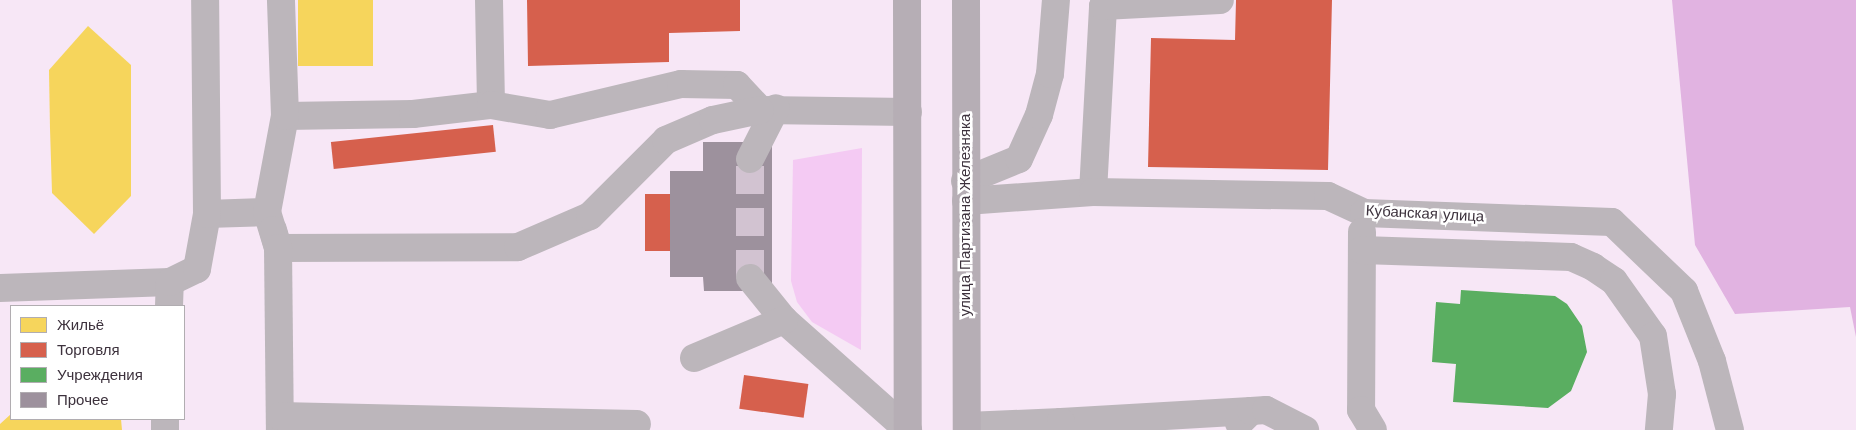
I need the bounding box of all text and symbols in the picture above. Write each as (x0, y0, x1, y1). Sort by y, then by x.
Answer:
street label: улица Партизана Железняка (957, 114, 975, 316)
street label: Кубанская улица (1365, 202, 1485, 226)
legend (10, 305, 185, 420)
text: Жильё (57, 316, 104, 334)
text: Торговля (57, 341, 120, 359)
text: Учреждения (57, 366, 143, 384)
text: Прочее (57, 391, 109, 409)

